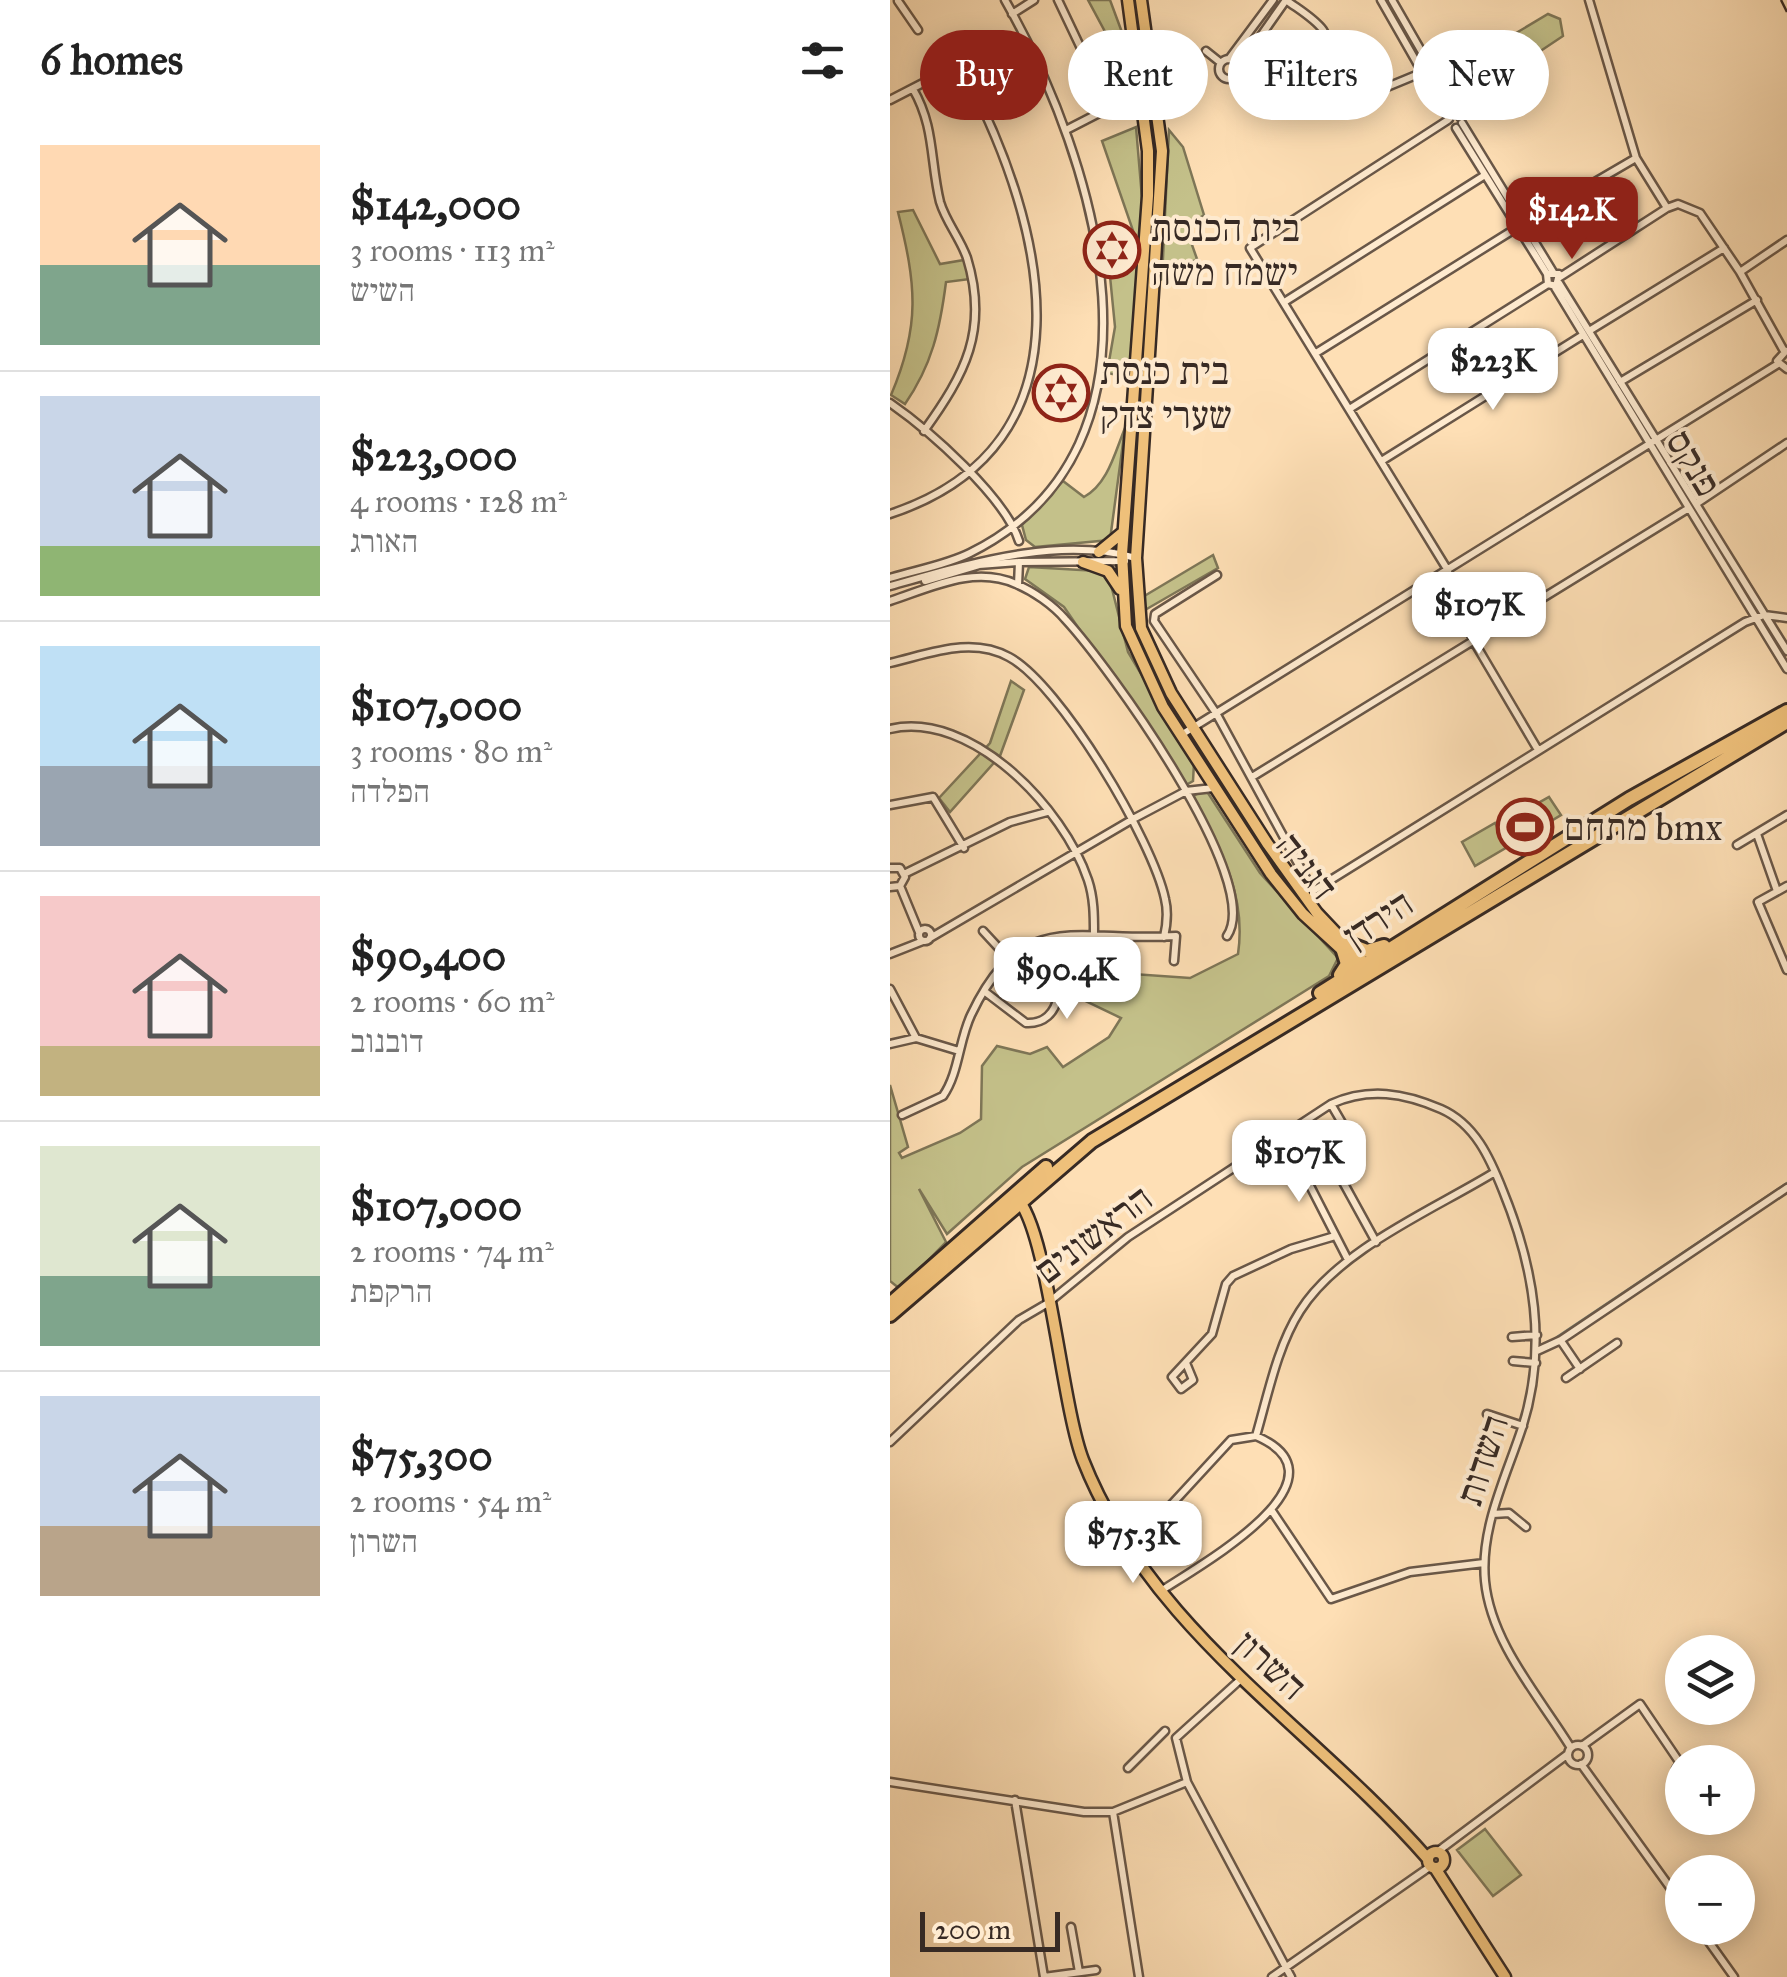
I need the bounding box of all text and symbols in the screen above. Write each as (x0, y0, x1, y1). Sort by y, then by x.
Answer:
chip: Buy (920, 30, 1048, 120)
chip: Rent (1068, 30, 1208, 120)
chip: Filters (1228, 30, 1393, 120)
chip: New (1413, 30, 1549, 120)
icon: filters (795, 33, 850, 88)
text: 6 homes (40, 34, 183, 86)
pin: $142K (1502, 177, 1642, 262)
text: $142,000 (350, 179, 521, 231)
icon: home (120, 185, 240, 305)
text: $142K (1528, 190, 1616, 229)
place label: בית הכנסת ישמח משה (1151, 205, 1300, 295)
synagogue icon: בית הכנסת ישמח משה (1082, 220, 1142, 280)
text: 3 rooms · 113 m² (350, 231, 555, 270)
text: השיש (350, 271, 415, 310)
pin: $223K (1423, 328, 1563, 413)
text: $223K (1450, 341, 1536, 380)
place label: בית כנסת שערי צדק (1100, 348, 1232, 438)
synagogue icon: בית כנסת שערי צדק (1031, 363, 1091, 423)
street label: פנקס (1657, 422, 1731, 504)
text: $223,000 (350, 430, 517, 482)
icon: home (120, 436, 240, 556)
text: 4 rooms · 128 m² (350, 482, 567, 521)
text: האורג (350, 522, 418, 561)
pin: $107K (1409, 572, 1549, 657)
text: $107K (1434, 585, 1524, 624)
text: $107,000 (350, 680, 522, 732)
icon: home (120, 686, 240, 806)
text: 3 rooms · 80 m² (350, 732, 552, 771)
text: הפלדה (350, 772, 430, 811)
sports icon: מתחם bmx (1495, 797, 1555, 857)
place label: מתחם bmx (1564, 804, 1722, 850)
street label: דגניה (1266, 823, 1348, 909)
street label: הירדן (1335, 880, 1421, 958)
text: $90,400 (350, 930, 506, 982)
icon: home (120, 936, 240, 1056)
pin: $90.4K (986, 937, 1148, 1022)
text: $90.4K (1016, 950, 1118, 989)
text: 2 rooms · 60 m² (350, 982, 555, 1021)
text: דובנוב (350, 1022, 424, 1061)
pin: $107K (1229, 1120, 1369, 1205)
text: $107K (1254, 1133, 1344, 1172)
street label: הראשונים (1025, 1175, 1161, 1293)
text: $107,000 (350, 1180, 522, 1232)
icon: home (120, 1186, 240, 1306)
text: 2 rooms · 74 m² (350, 1232, 554, 1271)
text: הרקפת (350, 1272, 433, 1311)
street label: השדות (1446, 1409, 1518, 1511)
text: $75,300 (350, 1430, 493, 1482)
icon: home (120, 1436, 240, 1556)
text: 2 rooms · 54 m² (350, 1482, 551, 1521)
pin: $75.3K (1052, 1501, 1214, 1586)
text: $75.3K (1087, 1514, 1179, 1553)
text: השרון (350, 1522, 418, 1561)
street label: השרון (1226, 1621, 1316, 1709)
map controls (1665, 1635, 1755, 1945)
button: layers (1665, 1635, 1755, 1725)
button: + (1665, 1745, 1755, 1835)
button: − (1665, 1855, 1755, 1945)
scale bar (920, 1907, 1060, 1952)
text: 200 m (935, 1912, 1011, 1947)

